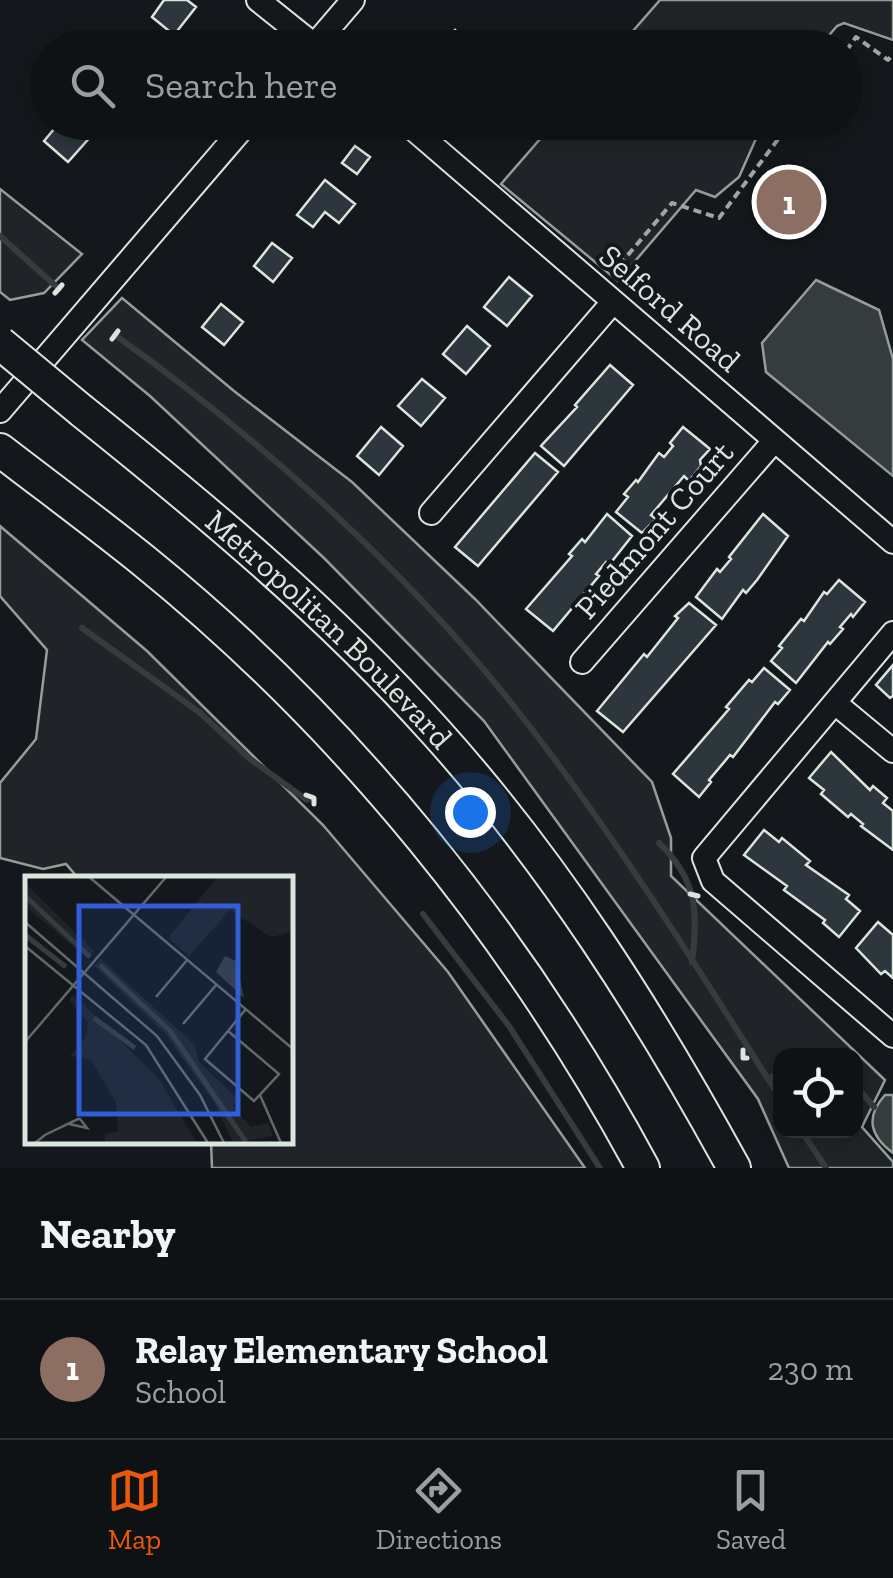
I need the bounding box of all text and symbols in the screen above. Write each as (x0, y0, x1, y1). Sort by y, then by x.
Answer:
search box (30, 30, 863, 140)
icon: search (65, 58, 120, 113)
text: Search here (145, 62, 337, 108)
pin: 1 (756, 164, 822, 240)
street label: Selford Road (592, 237, 748, 380)
street label: Piedmont Court (567, 434, 741, 626)
street label: Metropolitan Boulevard (198, 502, 461, 757)
your location (445, 787, 496, 838)
inset map (25, 876, 292, 1143)
map controls (773, 1048, 863, 1138)
button: locate (773, 1048, 863, 1138)
text: Nearby (40, 1208, 176, 1259)
text: Relay Elementary School (135, 1327, 548, 1373)
text: 1 (66, 1350, 79, 1388)
text: 230 m (768, 1350, 853, 1388)
text: School (135, 1373, 226, 1411)
tab: Map (107, 1463, 162, 1556)
tab: Directions (376, 1463, 502, 1556)
tab: Saved (716, 1463, 786, 1556)

